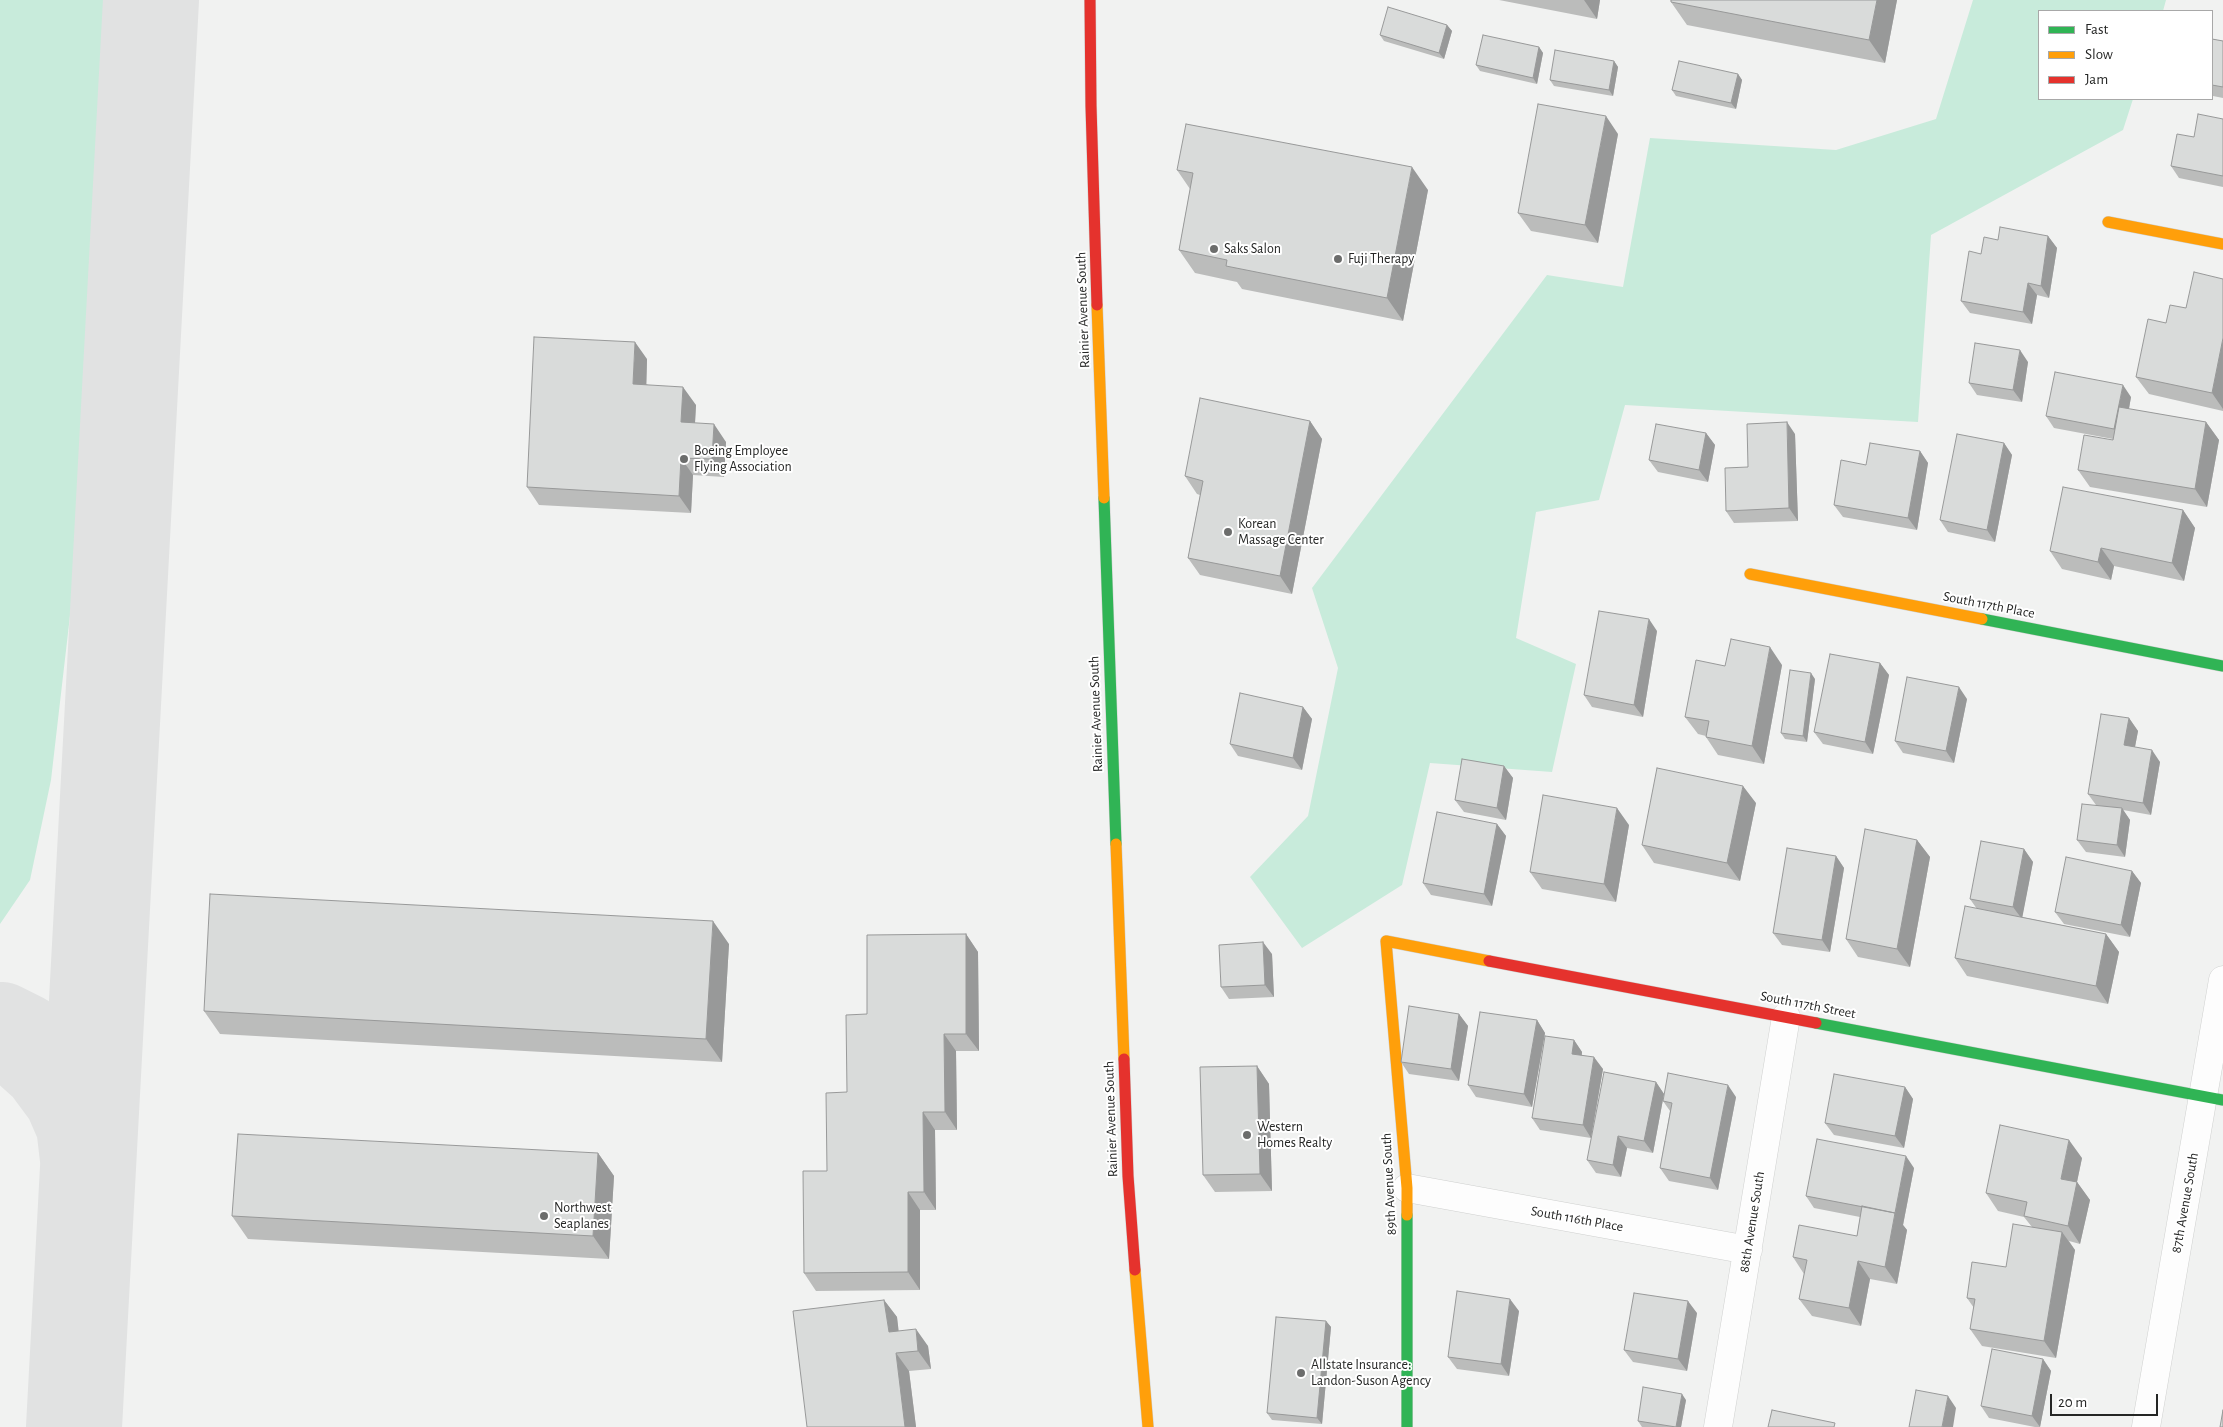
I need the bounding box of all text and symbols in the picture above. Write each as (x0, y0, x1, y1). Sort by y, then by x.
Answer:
legend (2038, 10, 2213, 100)
text: Fast (2085, 22, 2108, 37)
text: Slow (2085, 47, 2113, 62)
text: Jam (2085, 72, 2108, 87)
place label: Saks Salon (1224, 241, 1281, 257)
marker: Saks Salon (1208, 243, 1220, 255)
place label: Fuji Therapy (1348, 251, 1414, 267)
street label: Rainier Avenue South (1073, 252, 1093, 368)
marker: Fuji Therapy (1332, 253, 1344, 265)
place label: Boeing Employee Flying Association (694, 443, 792, 476)
marker: Boeing Employee Flying Association (678, 453, 690, 465)
place label: Korean Massage Center (1238, 516, 1324, 548)
marker: Korean Massage Center (1222, 526, 1234, 538)
street label: South 117th Place (1942, 588, 2036, 622)
street label: Rainier Avenue South (1086, 656, 1106, 772)
street label: South 117th Street (1759, 988, 1857, 1022)
street label: Rainier Avenue South (1101, 1061, 1121, 1177)
place label: Western Homes Realty (1257, 1119, 1332, 1152)
marker: Western Homes Realty (1241, 1129, 1253, 1141)
street label: 89th Avenue South (1378, 1132, 1400, 1236)
street label: 87th Avenue South (2168, 1151, 2202, 1255)
street label: 88th Avenue South (1736, 1170, 1768, 1274)
place label: Northwest Seaplanes (554, 1200, 611, 1232)
street label: South 116th Place (1529, 1203, 1625, 1235)
marker: Northwest Seaplanes (538, 1210, 550, 1222)
place label: Allstate Insurance: Landon-Suson Agency (1311, 1357, 1431, 1390)
marker: Allstate Insurance: Landon-Suson Agency (1295, 1367, 1307, 1379)
scale bar (2053, 1384, 2160, 1416)
text: 20 m (2058, 1395, 2087, 1410)

